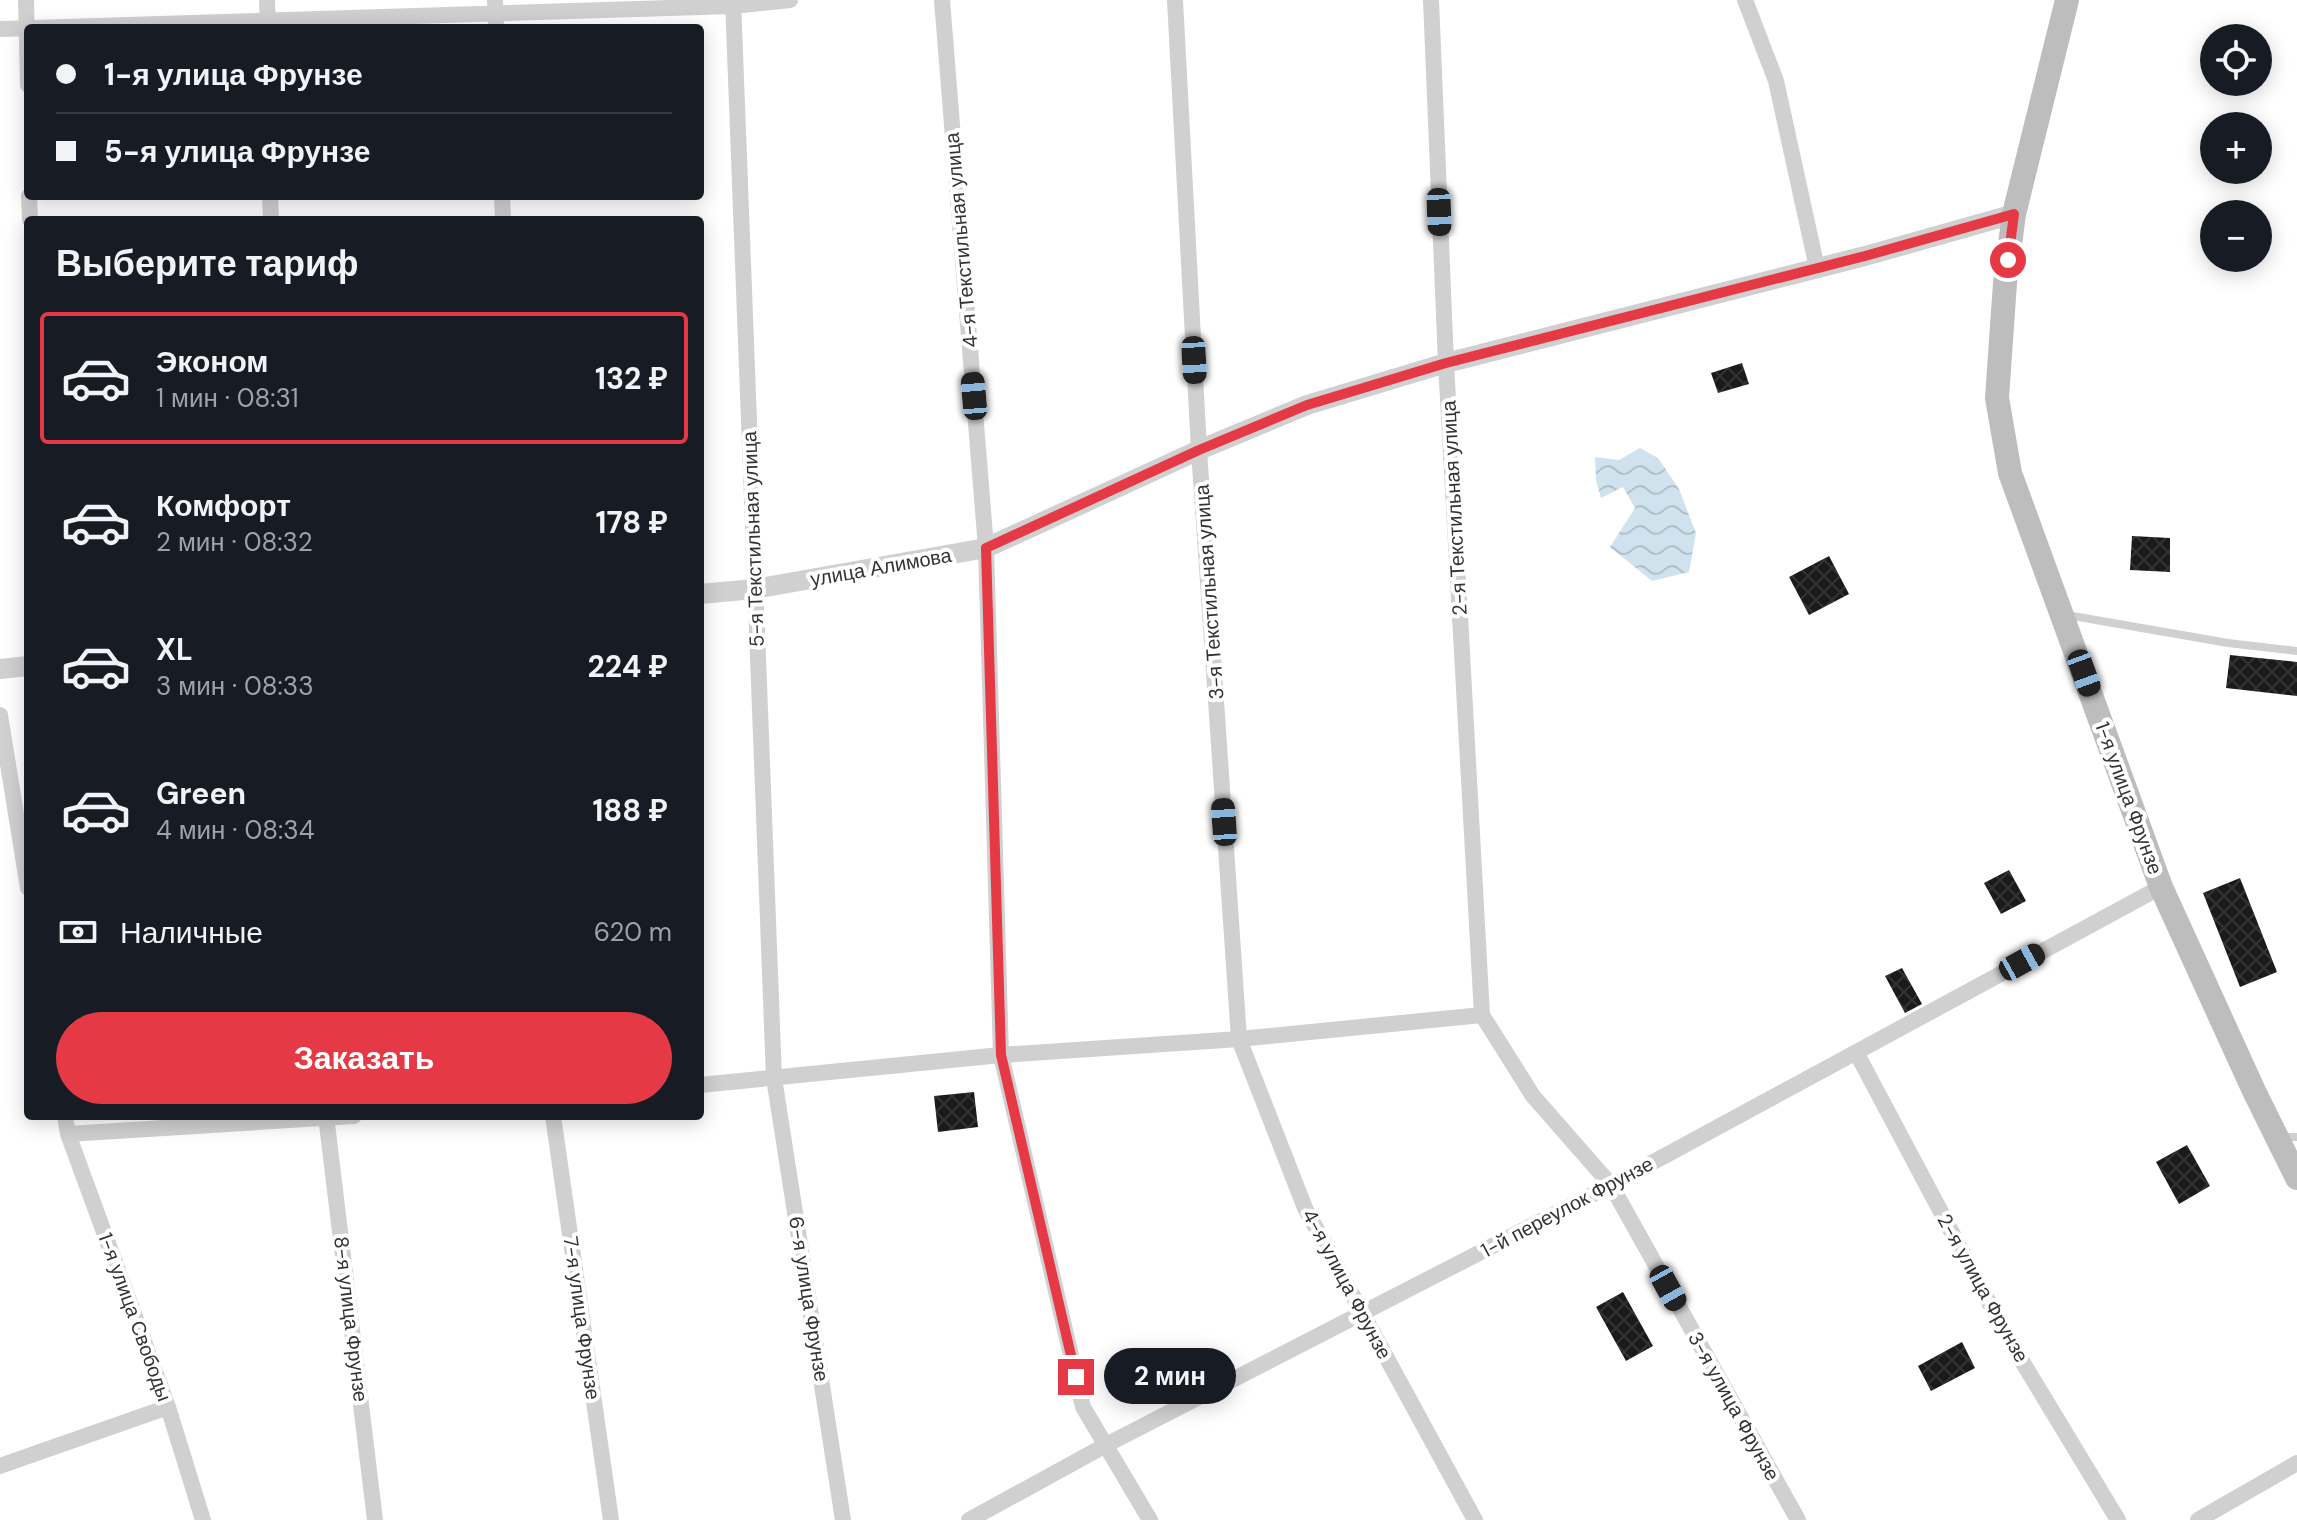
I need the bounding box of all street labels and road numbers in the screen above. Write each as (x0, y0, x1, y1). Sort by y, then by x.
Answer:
street label: 4-я Текстильная улица (939, 130, 983, 349)
street label: 2-я Текстильная улица (1435, 399, 1473, 616)
street label: 5-я Текстильная улица (736, 430, 770, 647)
street label: 3-я Текстильная улица (1188, 483, 1229, 700)
street label: улица Алимова (808, 542, 954, 592)
street label: 1-я улица Фрунзе (2089, 718, 2169, 878)
street label: 1-й переулок Фрунзе (1476, 1151, 1658, 1263)
street label: 4-я улица Фрунзе (1296, 1204, 1398, 1364)
street label: 2-я улица Фрунзе (1931, 1209, 2035, 1367)
street label: 6-я улица Фрунзе (783, 1214, 835, 1384)
street label: 1-я улица Свободы (92, 1229, 178, 1405)
street label: 8-я улица Фрунзе (328, 1235, 374, 1403)
street label: 7-я улица Фрунзе (558, 1235, 606, 1401)
street label: 3-я улица Фрунзе (1682, 1327, 1786, 1485)

